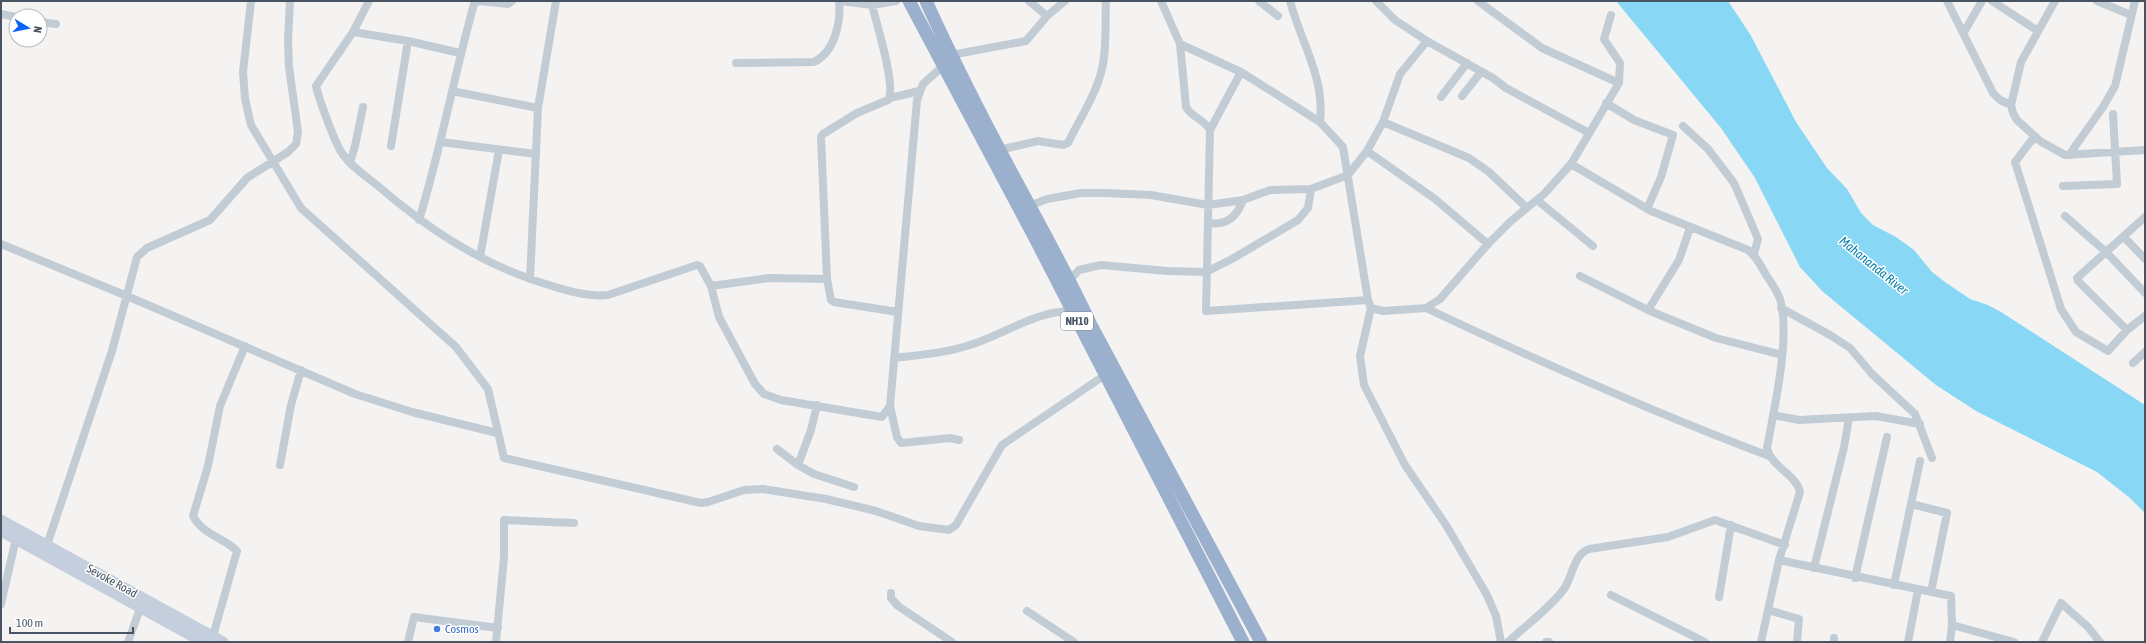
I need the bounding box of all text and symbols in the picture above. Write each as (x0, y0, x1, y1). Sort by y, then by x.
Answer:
north arrow (8, 8, 48, 48)
text: N (31, 25, 44, 34)
water label: Mahananda River (1836, 233, 1912, 298)
road number: NH10 (1061, 312, 1093, 330)
street label: Sevoke Road (84, 561, 140, 601)
scale bar (10, 609, 133, 635)
text: 100 m (16, 616, 43, 630)
place label: Cosmos (445, 622, 479, 636)
marker: Cosmos (432, 624, 442, 634)

